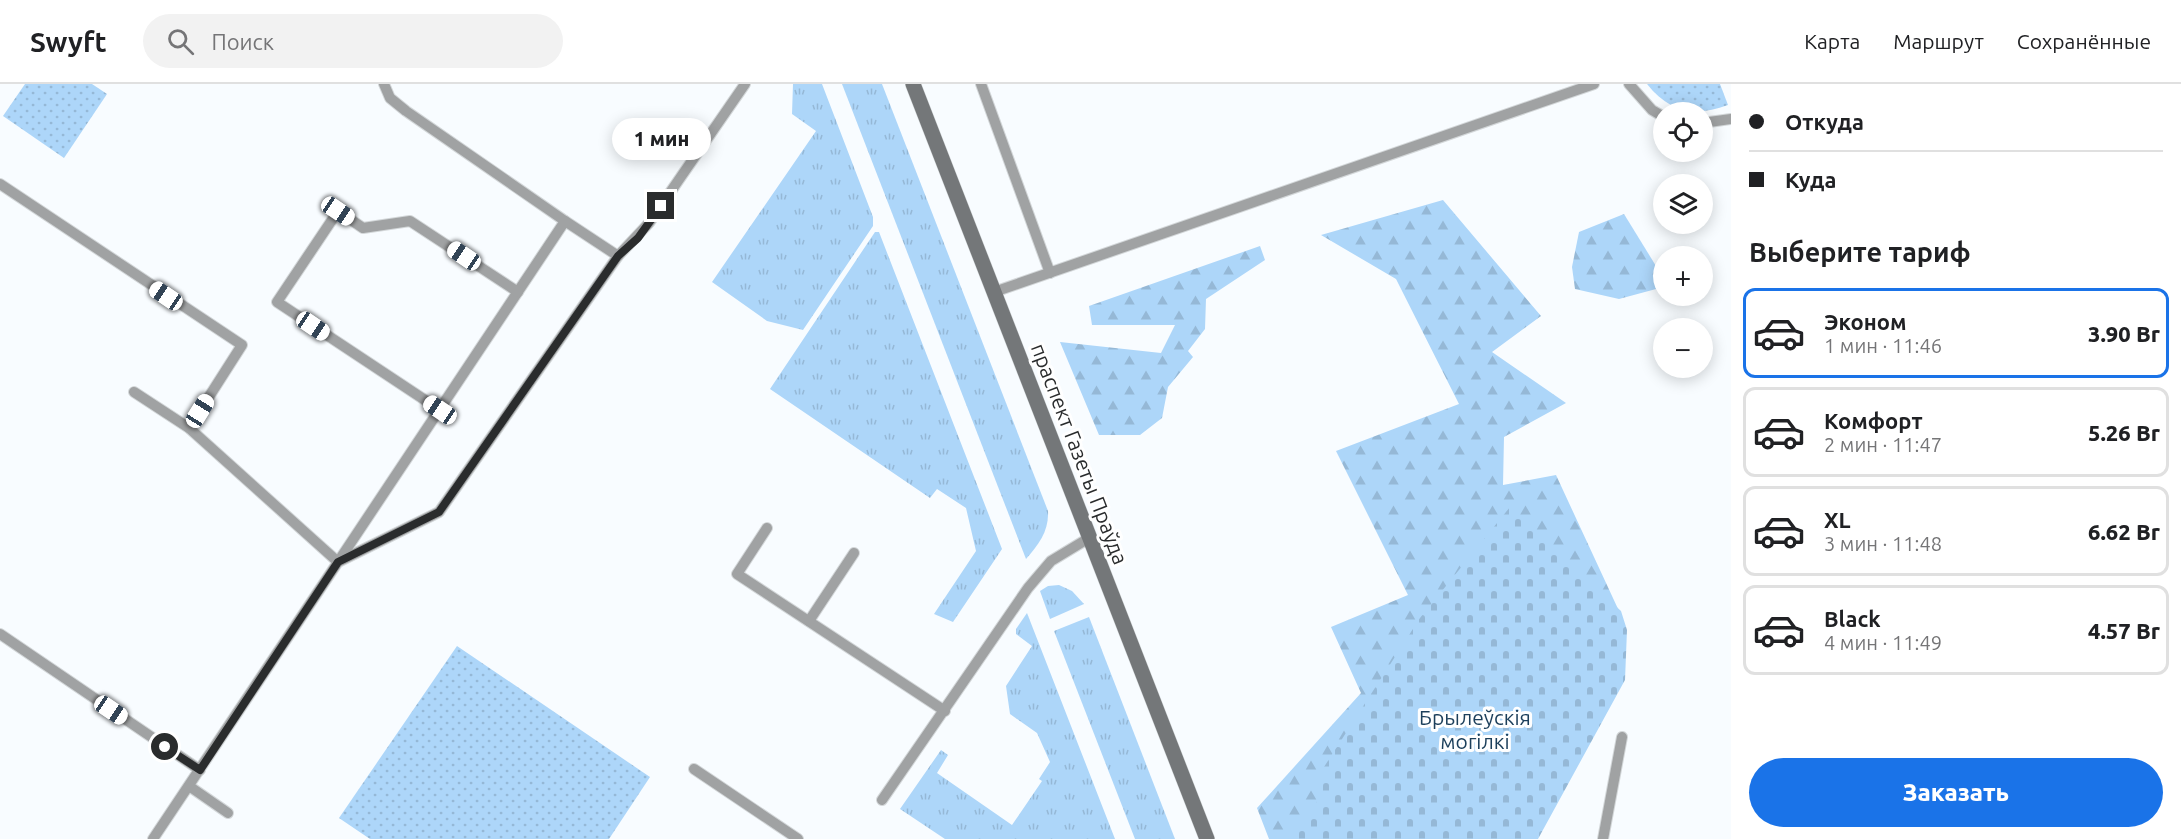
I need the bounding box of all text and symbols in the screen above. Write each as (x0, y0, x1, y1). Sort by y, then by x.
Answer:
search box (143, 14, 563, 68)
icon: search (164, 25, 197, 58)
text: Swyft (30, 26, 107, 57)
text: Поиск (212, 29, 274, 54)
text: Карта (1804, 29, 1860, 53)
text: Маршрут (1893, 29, 1984, 53)
text: Сохранённые (2017, 29, 2151, 53)
map controls (1653, 102, 1713, 378)
button: locate (1653, 102, 1713, 162)
text: Откуда (1785, 109, 1864, 134)
callout: 1 мин (612, 119, 710, 161)
text: 1 мин (634, 127, 689, 150)
text: Куда (1785, 167, 1836, 192)
button: layers (1653, 174, 1713, 234)
route end (647, 192, 674, 219)
car (318, 193, 358, 229)
text: Выберите тариф (1749, 237, 1971, 267)
car (444, 238, 484, 274)
button: + (1653, 246, 1713, 306)
car (146, 278, 186, 314)
icon: car (1752, 306, 1806, 360)
car (293, 308, 333, 344)
text: Эконом (1824, 309, 1906, 334)
button: − (1653, 318, 1713, 378)
text: 3.90 Br (2088, 321, 2160, 346)
text: 1 мин · 11:46 (1824, 334, 1942, 357)
street label: праспект Газеты Праўда (1027, 340, 1133, 568)
car (183, 391, 217, 431)
car (420, 392, 460, 428)
icon: car (1752, 405, 1806, 459)
text: Комфорт (1824, 408, 1923, 433)
text: 5.26 Br (2088, 420, 2160, 445)
text: 2 мин · 11:47 (1824, 433, 1942, 456)
icon: car (1752, 504, 1806, 558)
text: XL (1824, 507, 1851, 532)
text: 6.62 Br (2088, 519, 2160, 544)
text: 3 мин · 11:48 (1824, 532, 1942, 555)
icon: car (1752, 603, 1806, 657)
text: Black (1824, 606, 1881, 631)
text: 4.57 Br (2088, 618, 2160, 643)
text: 4 мин · 11:49 (1824, 631, 1942, 654)
car (91, 692, 131, 728)
park label: Брылеўскія могілкі (1419, 705, 1531, 753)
route start (151, 733, 178, 760)
button: Заказать (1749, 758, 2163, 827)

